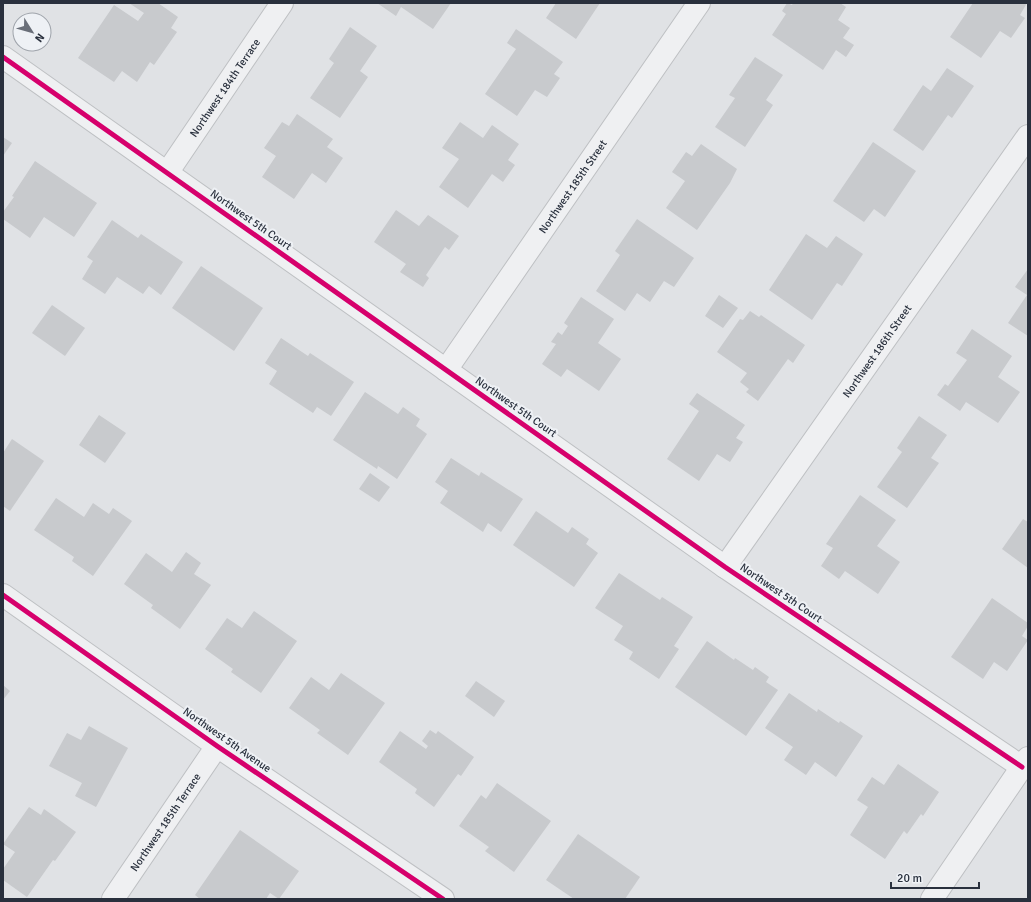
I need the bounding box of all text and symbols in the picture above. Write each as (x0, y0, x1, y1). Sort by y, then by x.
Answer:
north arrow (12, 12, 52, 52)
text: N (32, 31, 47, 45)
street label: Northwest 184th Terrace (187, 36, 263, 139)
street label: Northwest 185th Street (536, 137, 609, 236)
street label: Northwest 5th Court (208, 187, 294, 253)
street label: Northwest 186th Street (840, 302, 914, 400)
street label: Northwest 5th Court (473, 374, 559, 440)
street label: Northwest 5th Court (738, 561, 825, 625)
street label: Northwest 5th Avenue (181, 705, 273, 775)
street label: Northwest 185th Terrace (127, 770, 203, 874)
scale bar (891, 864, 979, 890)
text: 20 m (897, 871, 922, 886)

